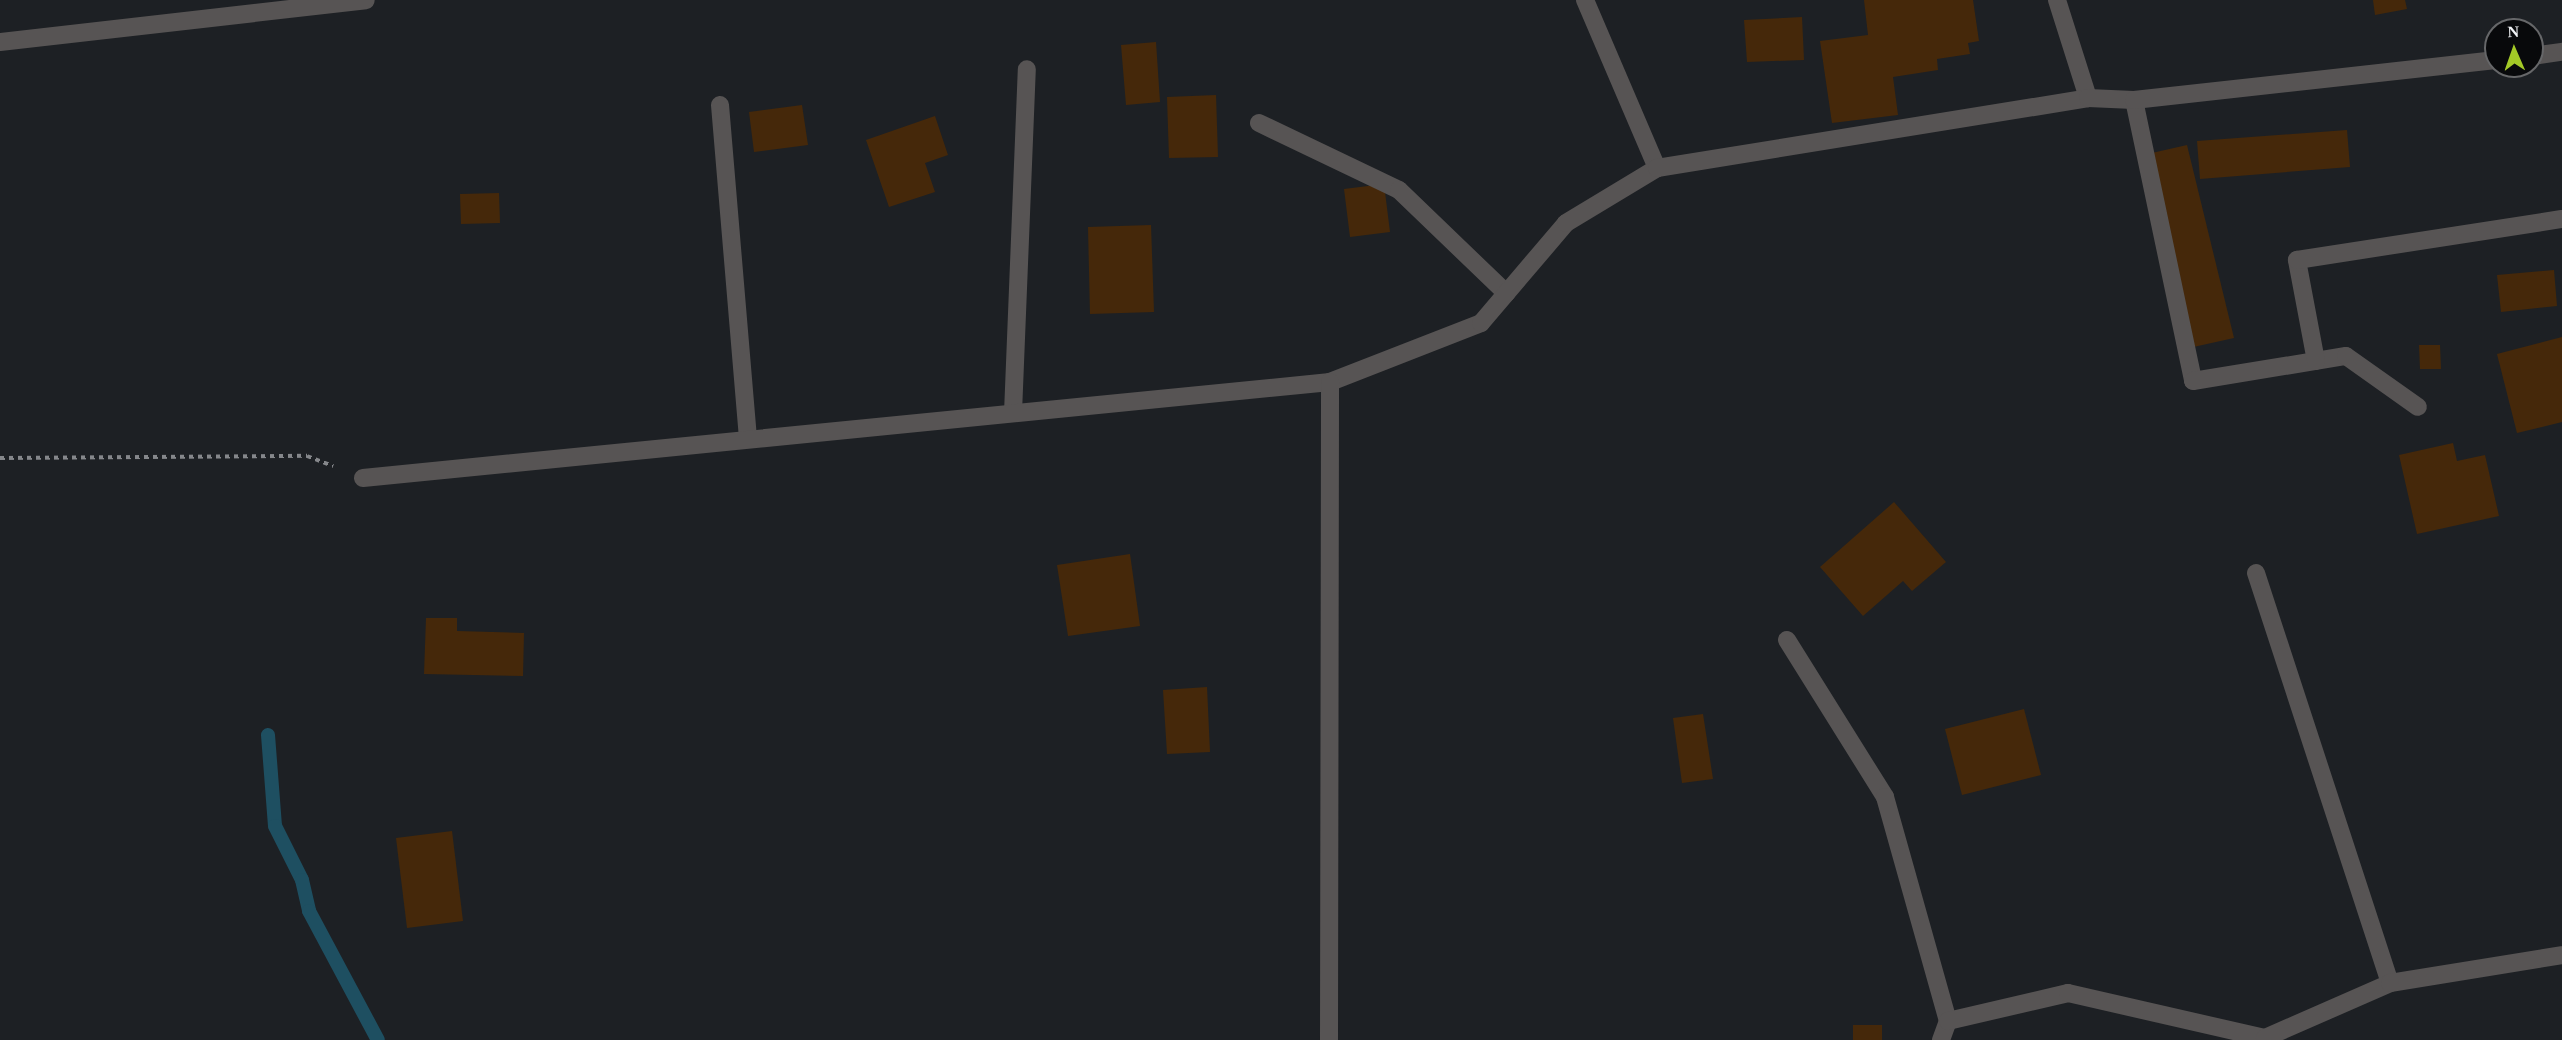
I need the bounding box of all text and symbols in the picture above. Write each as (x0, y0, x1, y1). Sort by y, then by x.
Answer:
north arrow (2484, 18, 2544, 78)
text: N (2507, 23, 2519, 40)

